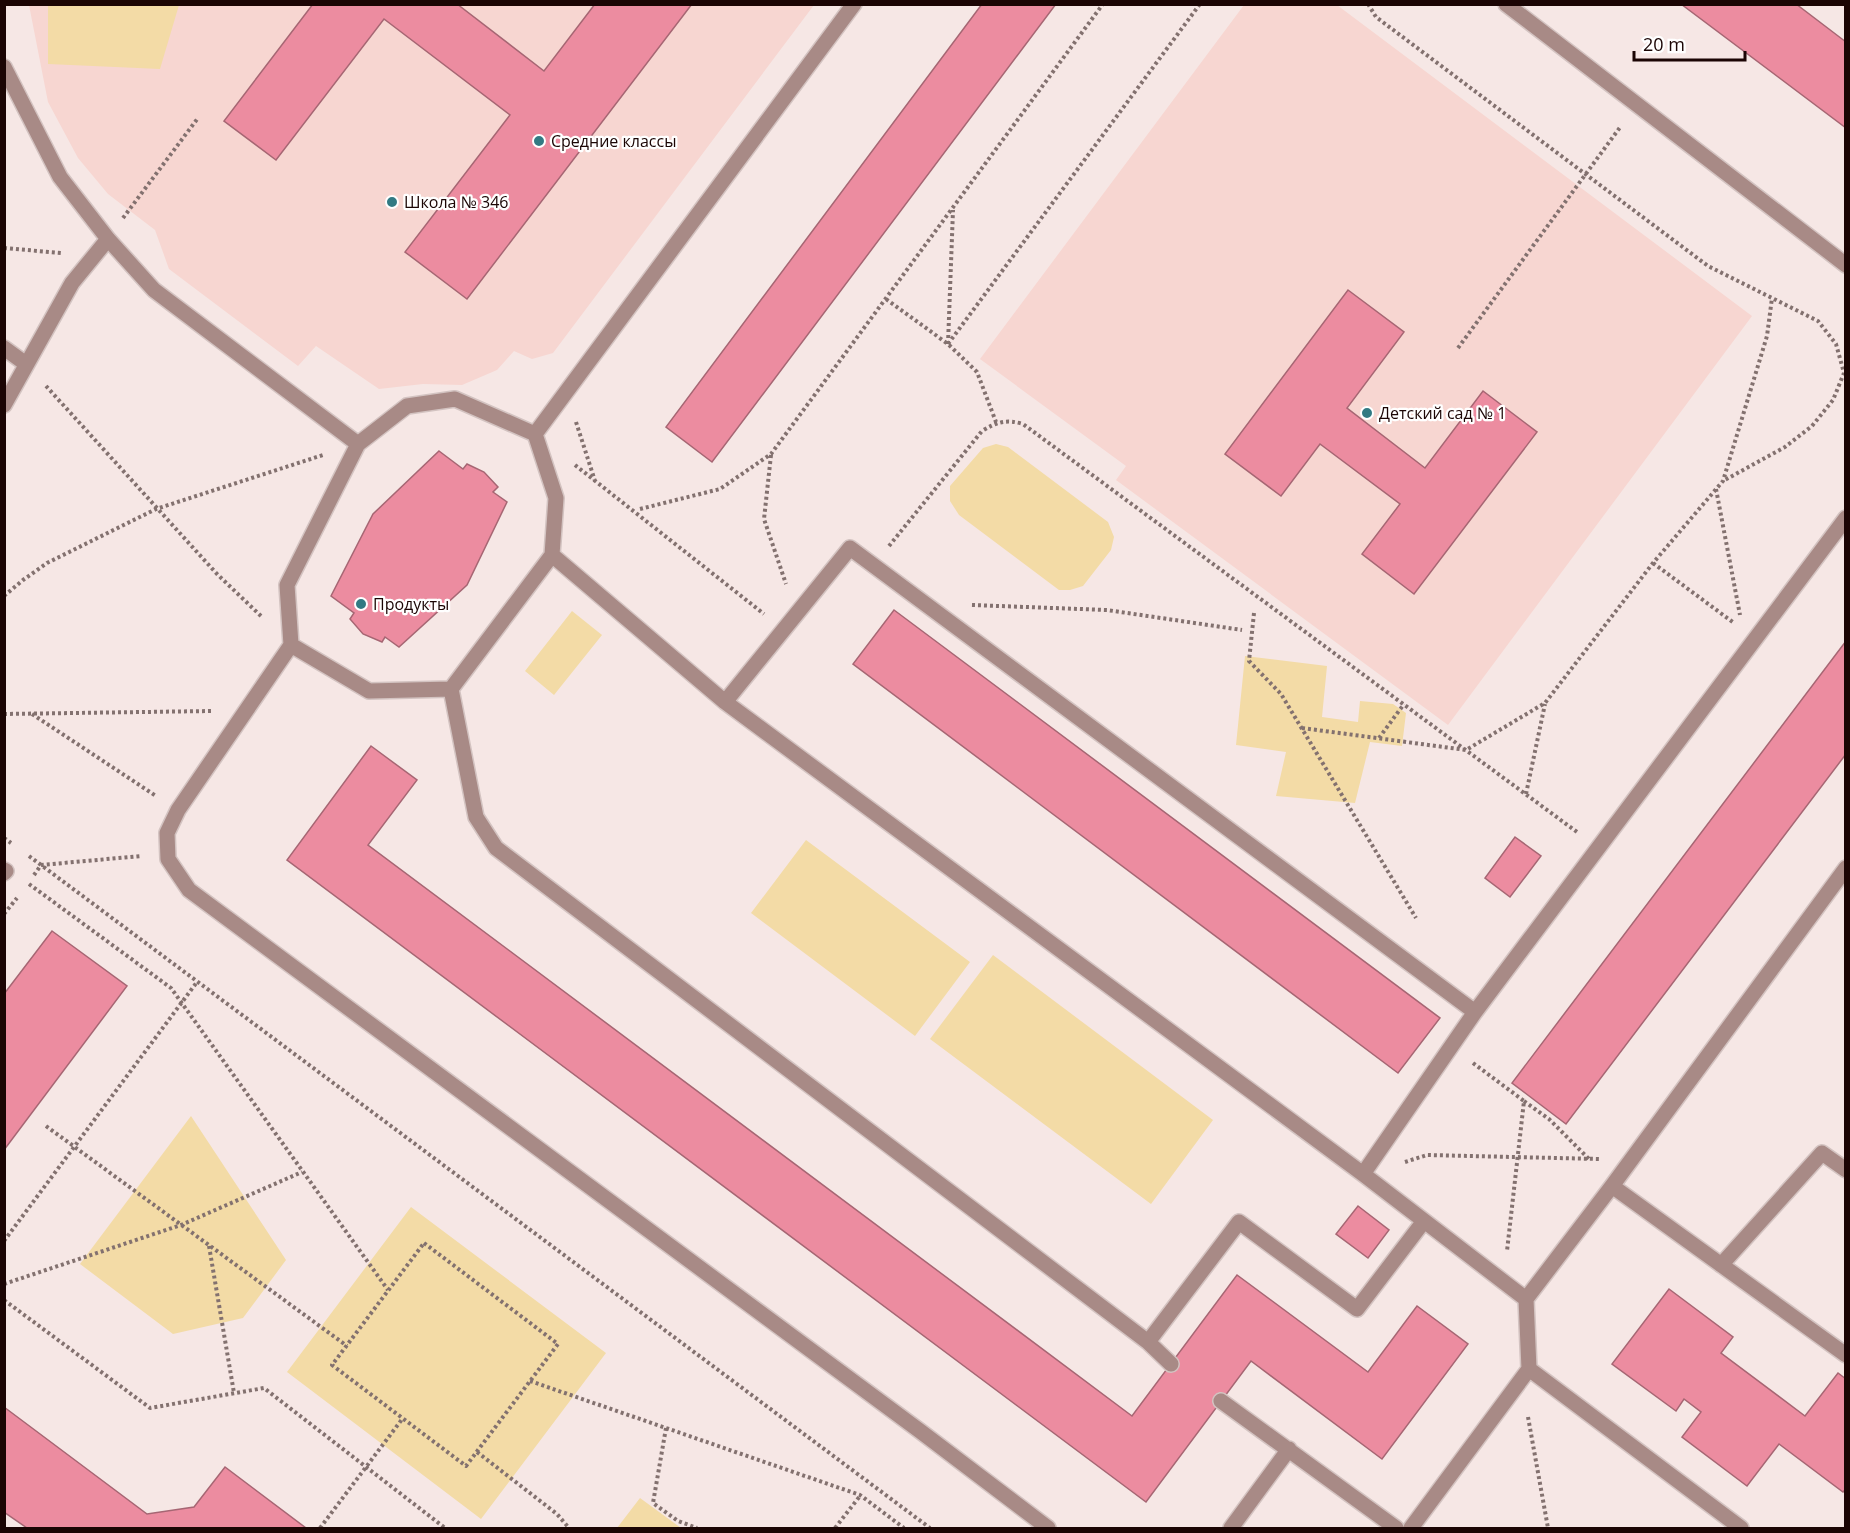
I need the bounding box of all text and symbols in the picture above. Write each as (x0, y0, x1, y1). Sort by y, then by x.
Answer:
scale bar (1634, 24, 1745, 62)
text: 20 m (1643, 32, 1685, 56)
place label: Средние классы (551, 130, 676, 152)
marker: Средние классы (532, 134, 546, 148)
place label: Школа № 346 (404, 191, 509, 213)
marker: Школа № 346 (385, 195, 399, 209)
place label: Детский сад № 1 (1379, 402, 1506, 424)
marker: Детский сад № 1 (1360, 406, 1374, 420)
place label: Продукты (373, 593, 449, 615)
marker: Продукты (354, 597, 368, 611)

